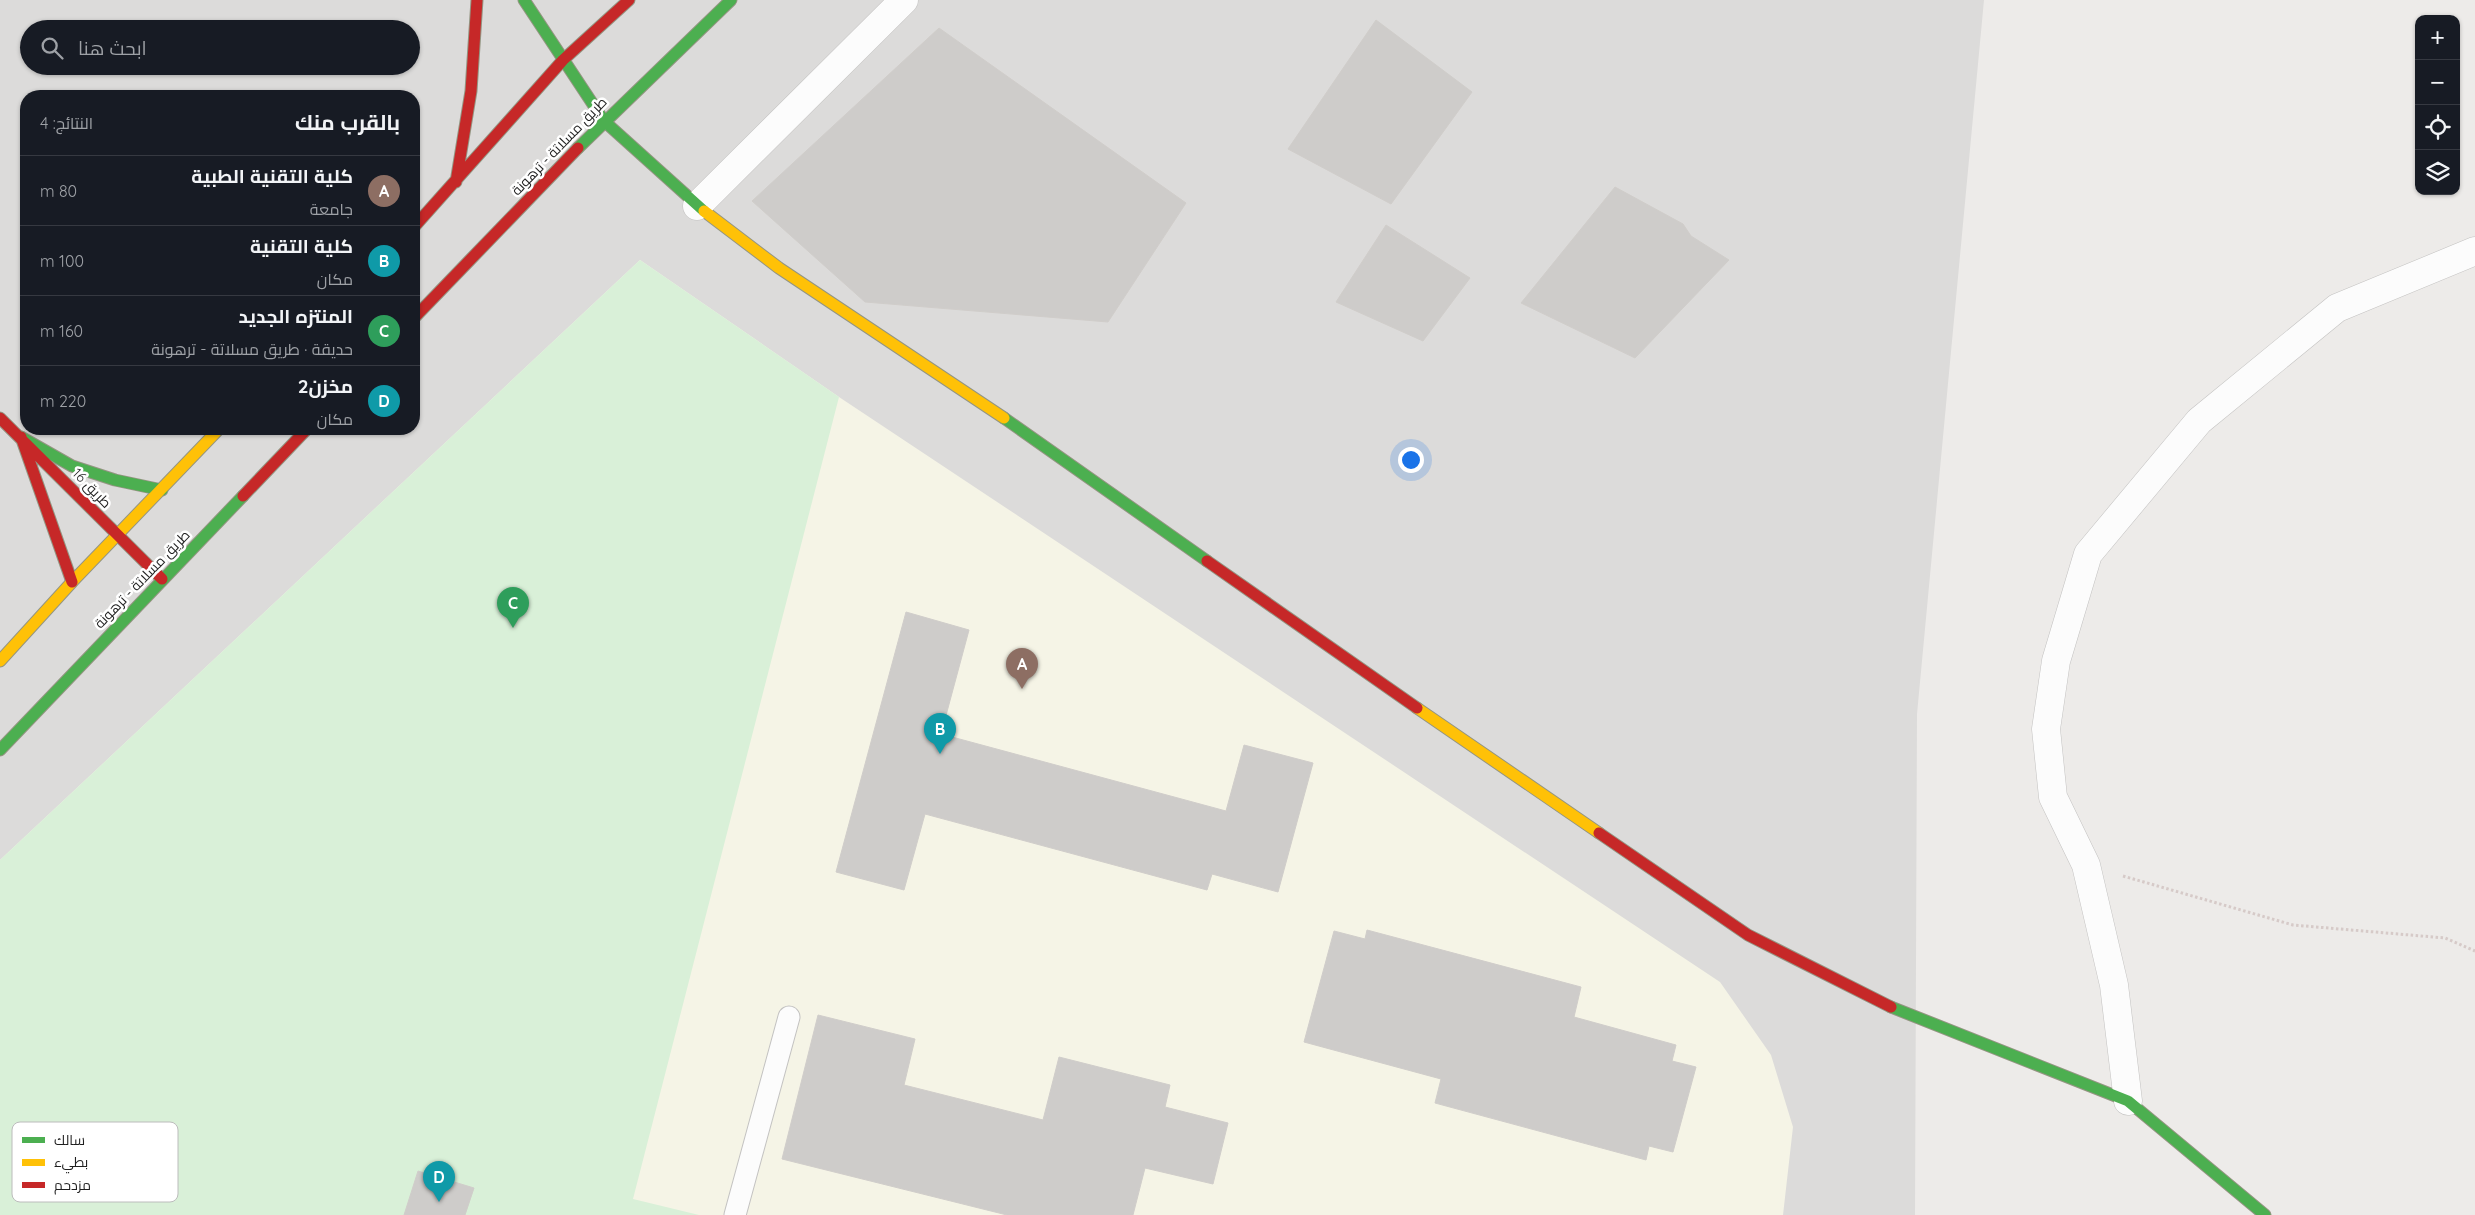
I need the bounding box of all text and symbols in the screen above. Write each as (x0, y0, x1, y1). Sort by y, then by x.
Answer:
map controls (2415, 15, 2460, 195)
button: + (2415, 15, 2460, 60)
search box (20, 20, 420, 75)
icon: search (38, 34, 66, 62)
text: ابحث هنا (78, 36, 147, 60)
button: − (2415, 60, 2460, 105)
street label: طريق مسلاتة - ترهونة (507, 93, 611, 199)
button: locate (2415, 105, 2460, 150)
text: بالقرب منك (295, 109, 400, 135)
text: النتائج: 4 (40, 113, 93, 133)
button: layers (2415, 150, 2460, 195)
text: كلية التقنية الطبية (191, 164, 353, 188)
text: 80 m (40, 181, 77, 201)
text: A (379, 181, 389, 201)
text: جامعة (310, 199, 353, 219)
text: كلية التقنية (250, 234, 353, 258)
text: 100 m (40, 251, 84, 271)
text: B (379, 251, 389, 271)
text: مكان (317, 269, 353, 289)
text: المنتزه الجديد (239, 304, 353, 328)
text: 160 m (40, 321, 83, 341)
text: C (379, 321, 389, 341)
text: حديقة · طريق مسلاتة - ترهونة (151, 339, 353, 359)
text: مخزن2 (298, 374, 353, 398)
text: 220 m (40, 391, 86, 411)
text: D (378, 391, 390, 411)
text: مكان (317, 409, 353, 429)
your location (1398, 447, 1424, 473)
street label: طريق 16 (69, 464, 115, 512)
street label: طريق مسلاتة - ترهونة (90, 526, 194, 632)
pin: C (497, 587, 529, 628)
pin: A (1006, 648, 1038, 689)
pin: B (924, 713, 956, 754)
legend (12, 1122, 178, 1202)
text: سالك (54, 1131, 85, 1149)
text: بطيء (54, 1153, 88, 1174)
pin: D (423, 1161, 455, 1202)
text: مزدحم (54, 1176, 91, 1195)

